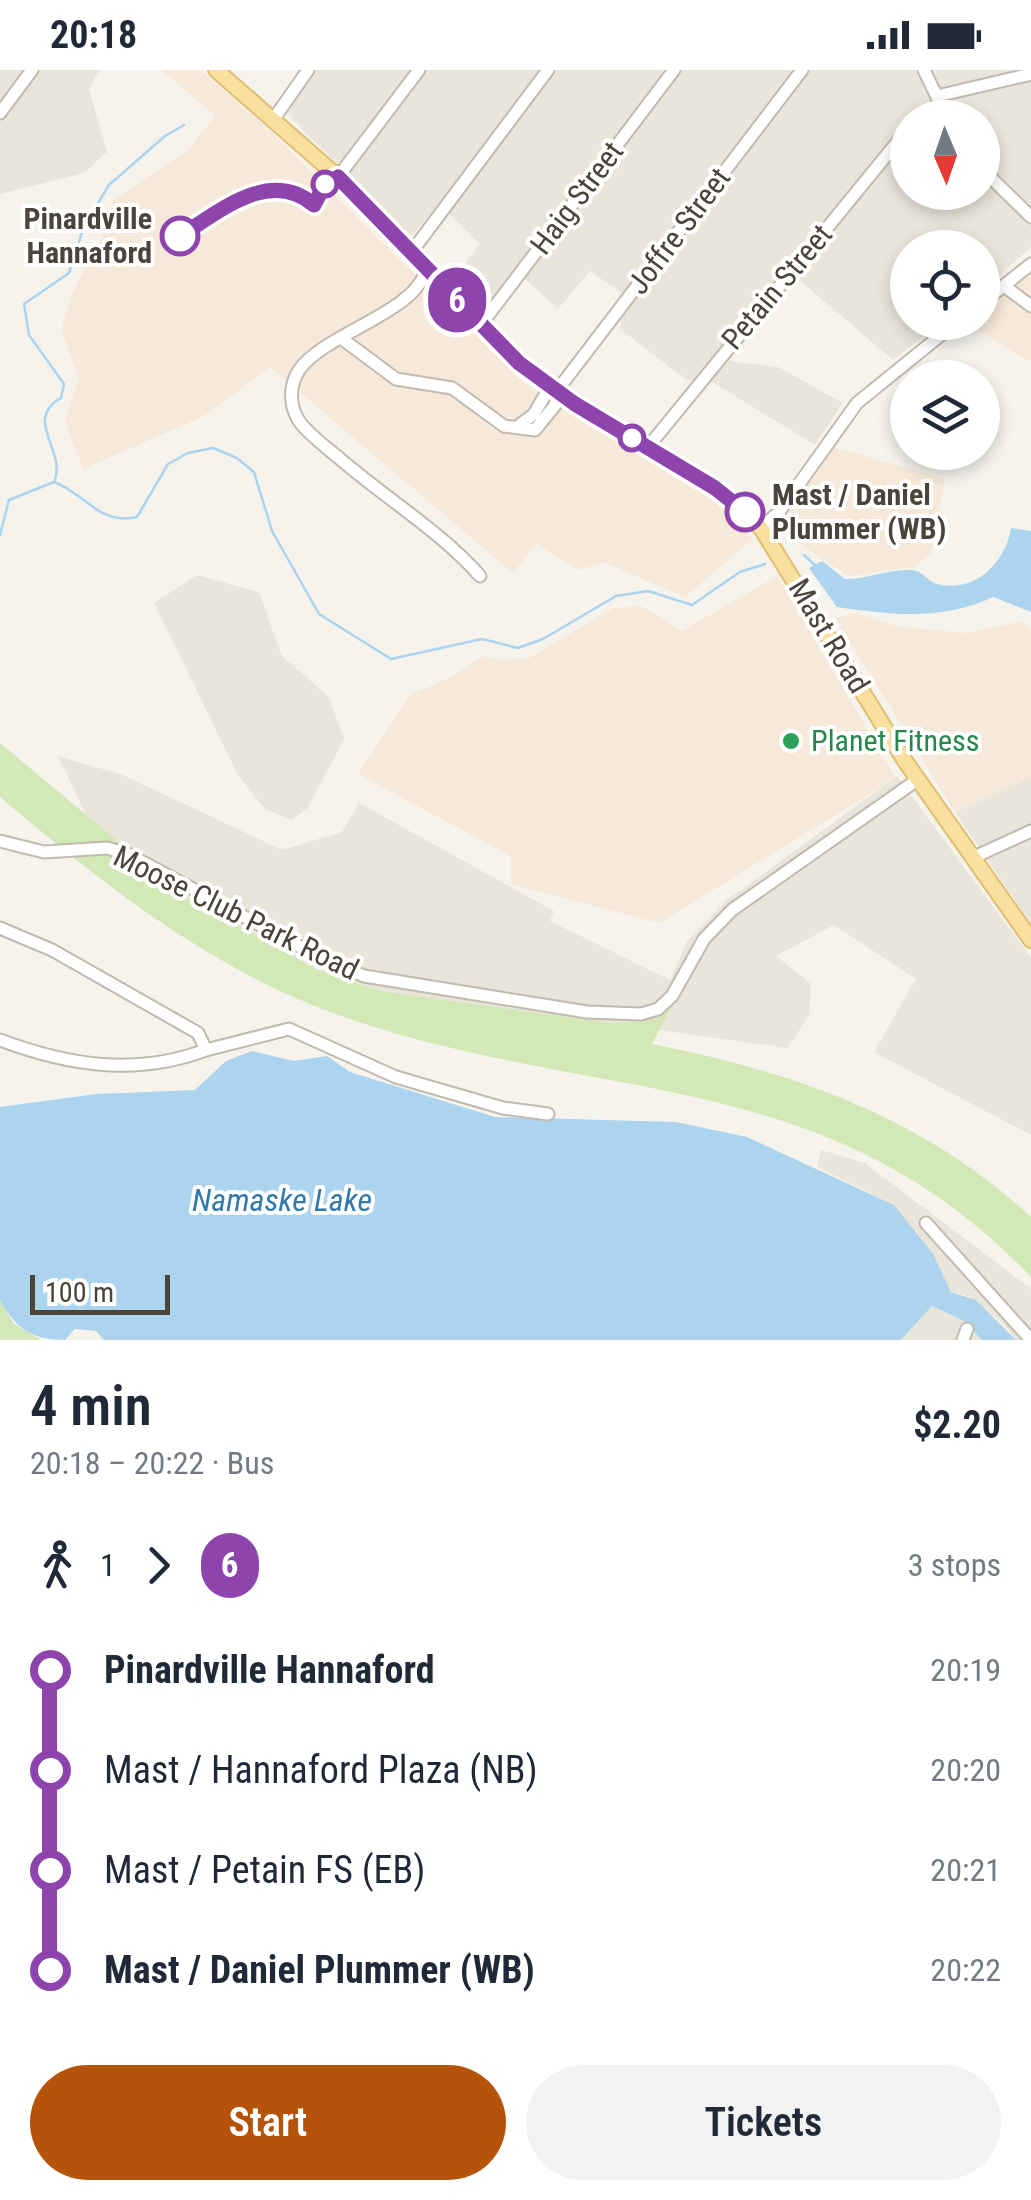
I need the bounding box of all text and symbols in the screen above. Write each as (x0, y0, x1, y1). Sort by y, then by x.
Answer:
text: 20:18 (50, 13, 137, 57)
north arrow (890, 100, 1000, 210)
map controls (890, 100, 1000, 470)
street label: Haig Street (523, 135, 630, 261)
street label: Joffre Street (620, 161, 737, 301)
unlabelled marker (312, 171, 338, 197)
place label: Pinardville Hannaford (23, 201, 152, 270)
marker: Pinardville Hannaford (161, 217, 199, 255)
street label: Petain Street (714, 217, 839, 356)
button: locate (890, 230, 1000, 340)
line badge: 6 (424, 268, 490, 332)
text: 6 (448, 280, 466, 321)
button: layers (890, 360, 1000, 470)
unlabelled marker (619, 425, 645, 451)
place label: Mast / Daniel Plummer (WB) (772, 477, 946, 546)
marker: Mast / Daniel Plummer (WB) (726, 493, 764, 531)
street label: Mast Road (782, 572, 877, 699)
place label: Planet Fitness (811, 723, 979, 758)
marker: Planet Fitness (780, 730, 802, 752)
street label: Moose Club Park Road (108, 838, 364, 987)
water label: Namaske Lake (192, 1181, 372, 1219)
scale bar (30, 1270, 170, 1314)
text: 100 m (45, 1276, 114, 1309)
text: 4 min (30, 1374, 152, 1438)
text: $2.20 (913, 1403, 1001, 1447)
text: 20:18 – 20:22 · Bus (30, 1444, 274, 1482)
icon: walk (30, 1538, 85, 1593)
icon: forward (131, 1538, 186, 1593)
text: 6 (221, 1545, 239, 1586)
text: 1 (100, 1546, 116, 1584)
text: 3 stops (908, 1546, 1001, 1584)
text: Pinardville Hannaford (104, 1648, 435, 1692)
text: 20:19 (930, 1651, 1001, 1689)
text: Mast / Hannaford Plaza (NB) (104, 1748, 538, 1792)
text: 20:20 (930, 1751, 1001, 1789)
text: Mast / Petain FS (EB) (104, 1848, 425, 1892)
text: 20:21 (930, 1851, 1001, 1889)
text: Mast / Daniel Plummer (WB) (104, 1948, 535, 1992)
text: 20:22 (930, 1951, 1001, 1989)
button: Start (30, 2065, 506, 2180)
button: Tickets (526, 2065, 1001, 2180)

